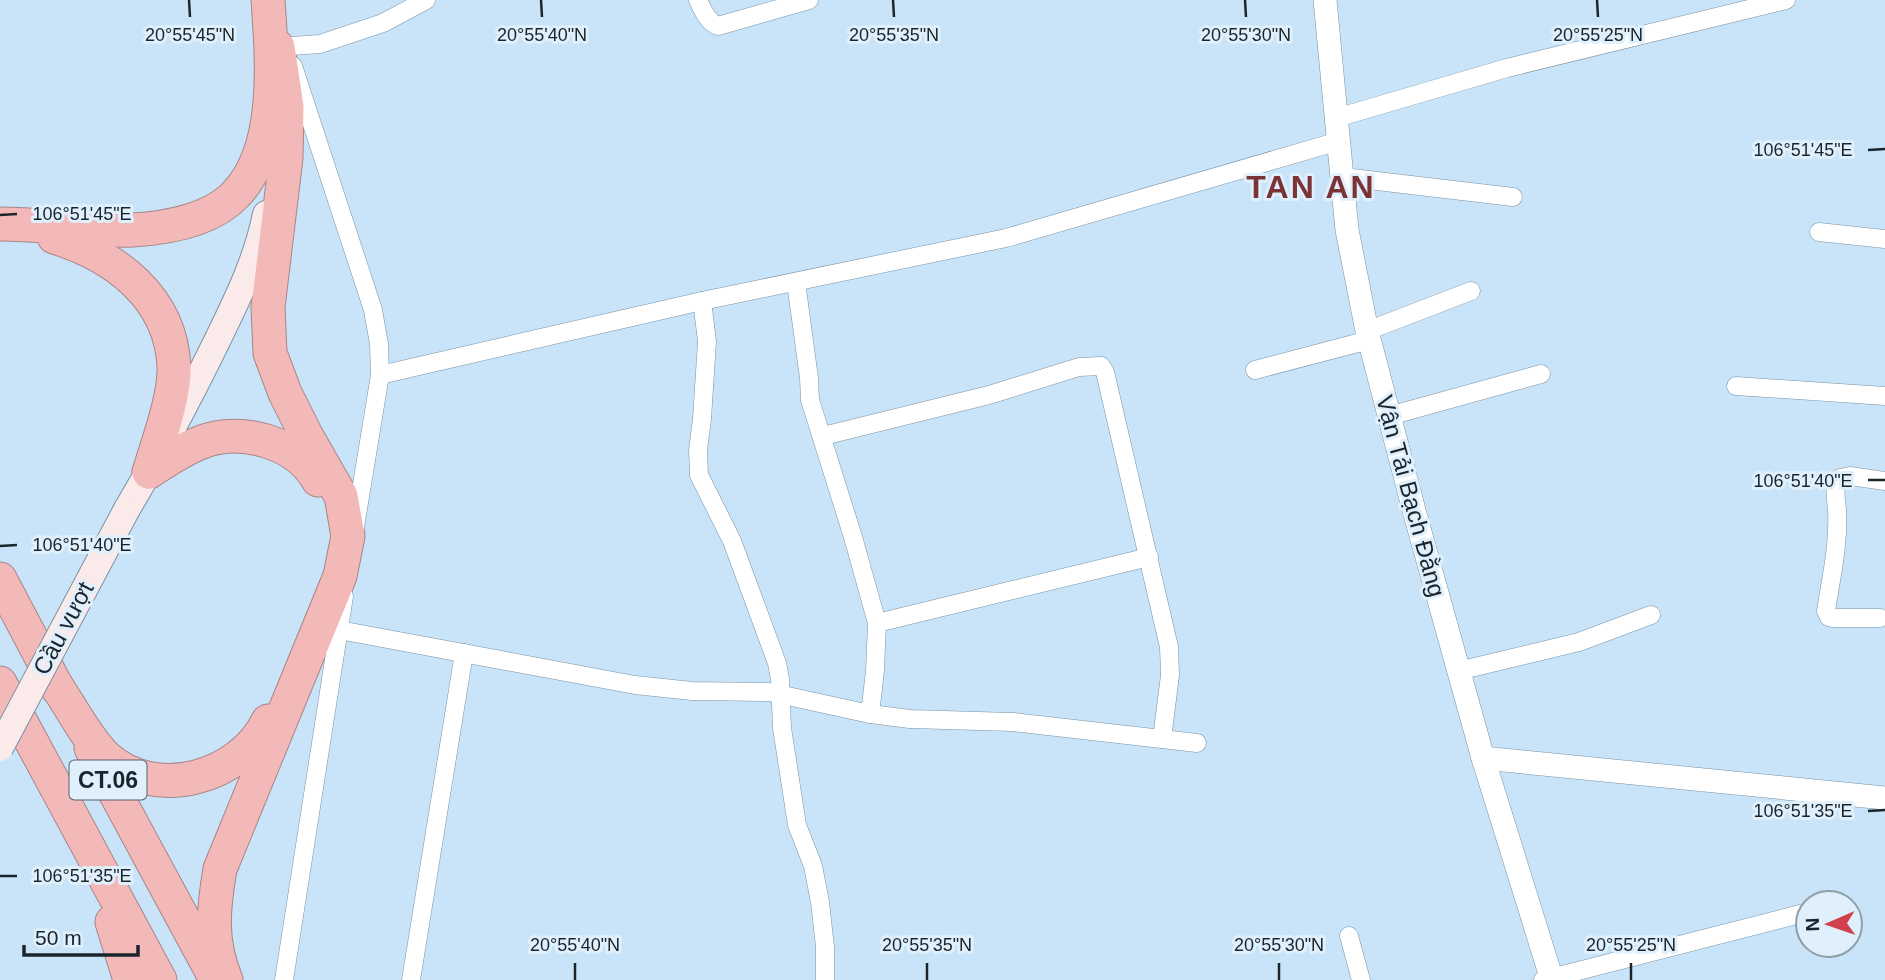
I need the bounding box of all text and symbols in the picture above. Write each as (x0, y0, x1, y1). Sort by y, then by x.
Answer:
text: 20°55'45"N (145, 25, 235, 45)
text: 20°55'40"N (497, 25, 587, 45)
text: 20°55'35"N (849, 25, 939, 45)
text: 20°55'30"N (1201, 25, 1291, 45)
text: 20°55'25"N (1553, 25, 1643, 45)
text: 106°51'45"E (1753, 140, 1853, 160)
district label: TAN AN (1246, 169, 1376, 205)
text: 106°51'45"E (32, 204, 132, 224)
street label: Vận Tải Bạch Đằng (1371, 392, 1451, 600)
text: 106°51'40"E (1753, 471, 1853, 491)
text: 106°51'40"E (32, 535, 132, 555)
street label: Cầu vượt (27, 577, 99, 679)
road number: CT.06 (70, 760, 146, 800)
text: 106°51'35"E (1753, 801, 1853, 821)
text: 106°51'35"E (32, 866, 132, 886)
north arrow (1794, 889, 1864, 959)
scale bar (24, 914, 138, 958)
text: N (1802, 917, 1823, 932)
text: 50 m (35, 926, 82, 949)
text: 20°55'40"N (530, 935, 620, 955)
text: 20°55'35"N (882, 935, 972, 955)
text: 20°55'30"N (1234, 935, 1324, 955)
text: 20°55'25"N (1586, 935, 1676, 955)

